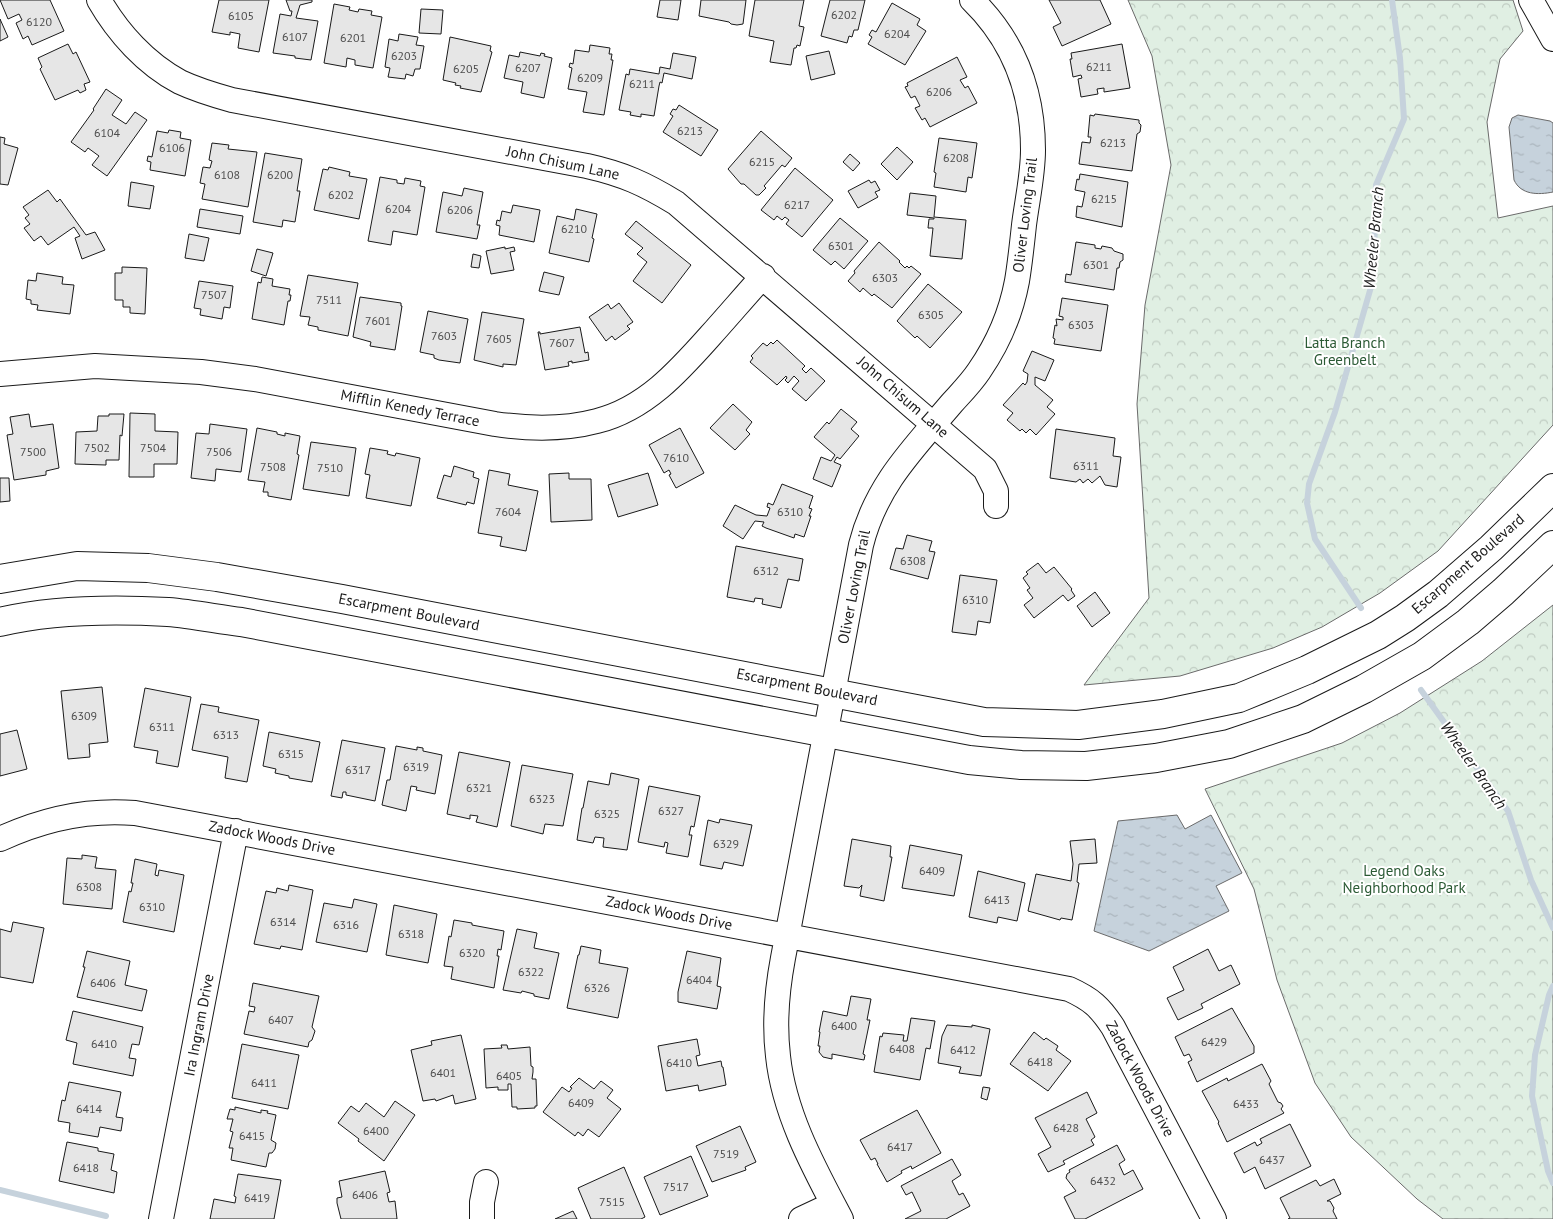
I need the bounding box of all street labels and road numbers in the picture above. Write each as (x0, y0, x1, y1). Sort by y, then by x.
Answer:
street label: John Chisum Lane (504, 141, 621, 184)
street label: Oliver Loving Trail (1008, 156, 1041, 274)
street label: John Chisum Lane (853, 351, 953, 441)
street label: Mifflin Kenedy Terrace (339, 385, 481, 430)
street label: Escarpment Boulevard (1407, 509, 1528, 618)
street label: Oliver Loving Trail (833, 528, 874, 646)
street label: Escarpment Boulevard (337, 589, 481, 635)
street label: Escarpment Boulevard (735, 664, 879, 710)
street label: Zadock Woods Drive (207, 816, 337, 859)
street label: Zadock Woods Drive (604, 891, 734, 934)
street label: Ira Ingram Drive (179, 972, 218, 1078)
street label: Zadock Woods Drive (1102, 1018, 1179, 1140)

